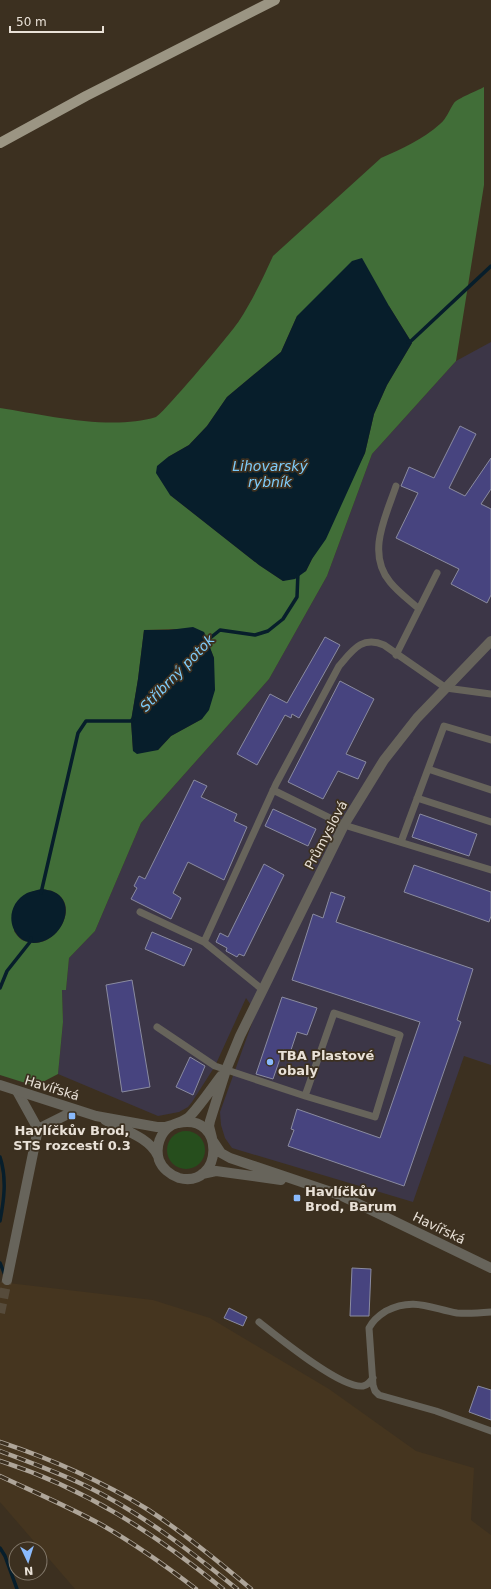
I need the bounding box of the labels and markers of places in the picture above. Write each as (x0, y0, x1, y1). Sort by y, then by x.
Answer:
place label: TBA Plastové obaly (278, 1048, 374, 1078)
marker: TBA Plastové obaly (265, 1057, 275, 1067)
marker: Havlíčkův Brod, STS rozcestí 0.3 (67, 1111, 77, 1121)
place label: Havlíčkův Brod, STS rozcestí 0.3 (13, 1123, 131, 1153)
place label: Havlíčkův Brod, Barum (305, 1184, 397, 1214)
marker: Havlíčkův Brod, Barum (292, 1193, 302, 1203)

